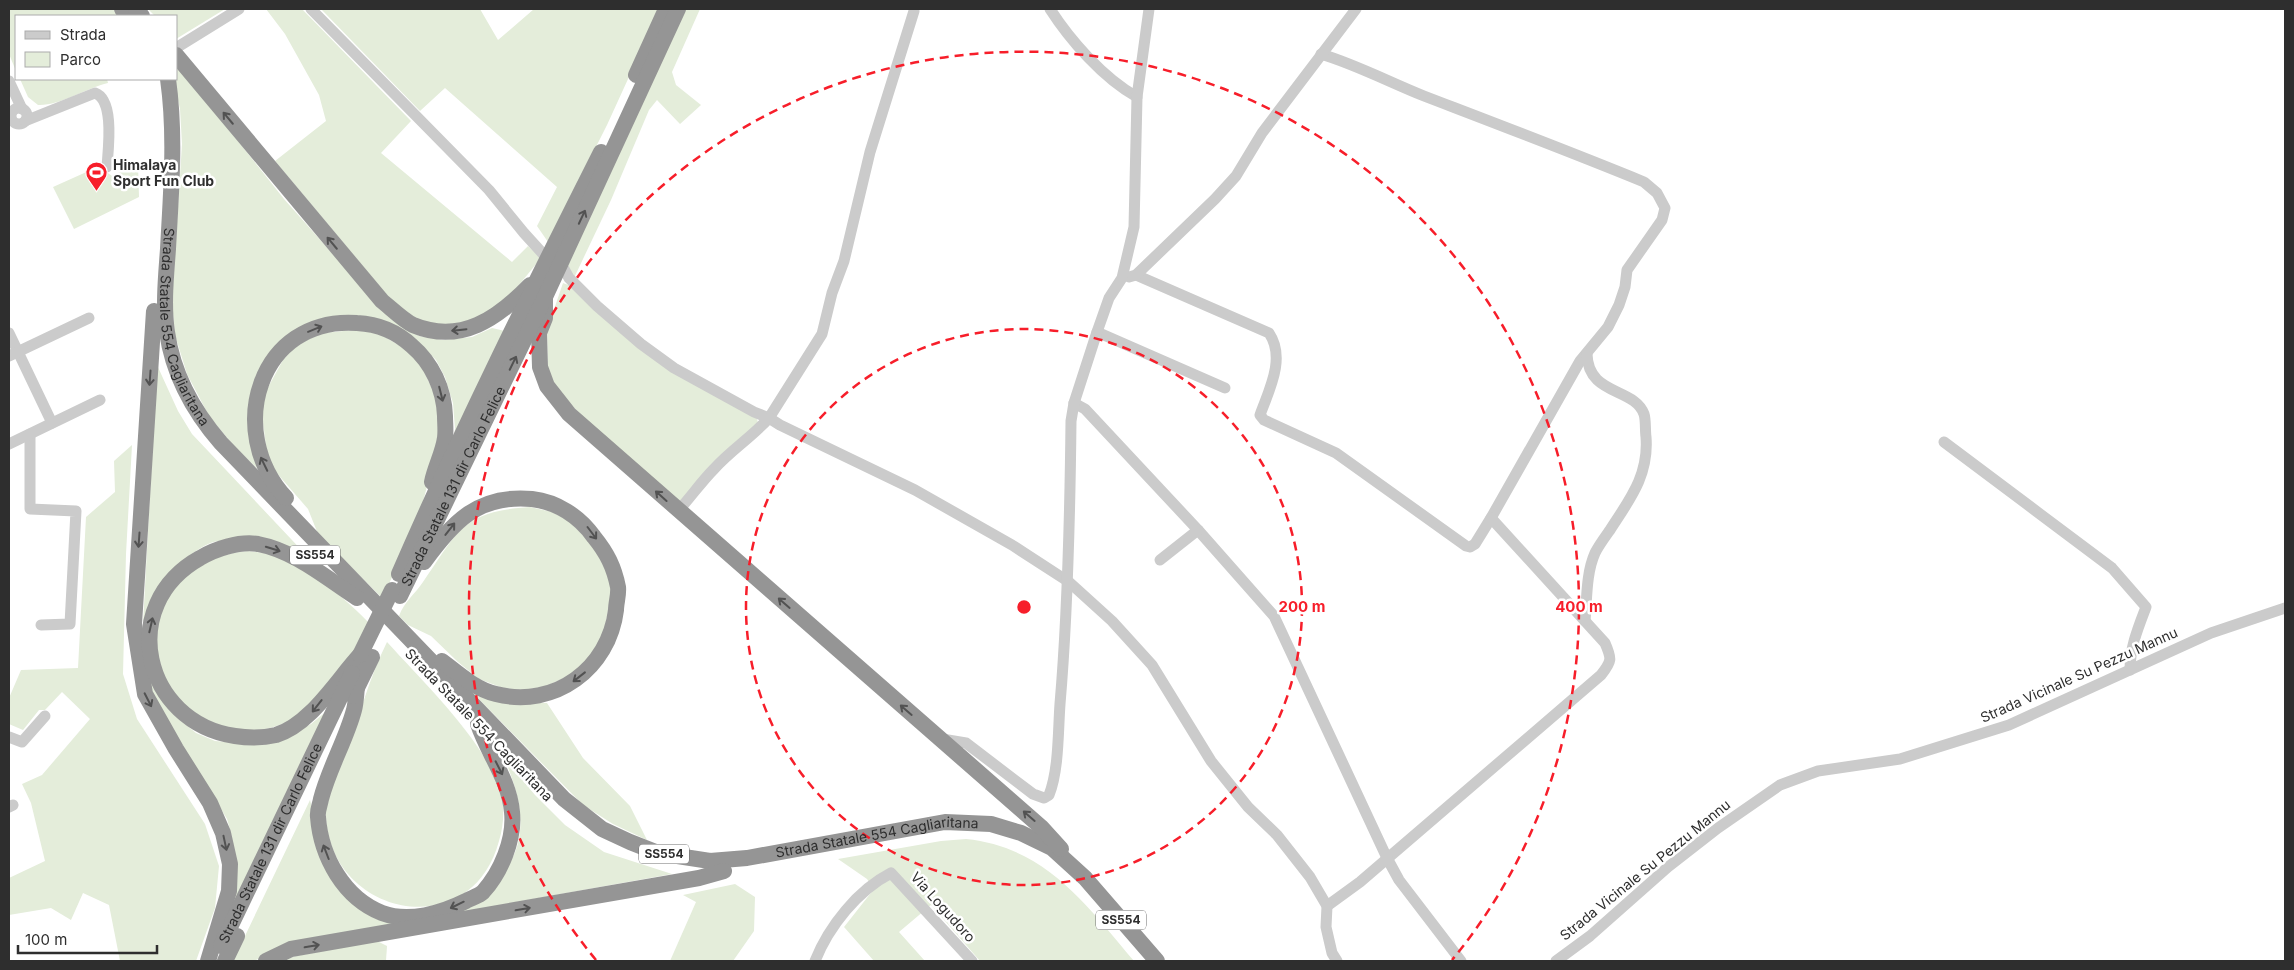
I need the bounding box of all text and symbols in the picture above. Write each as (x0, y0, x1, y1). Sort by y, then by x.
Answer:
legend (15, 15, 178, 80)
text: Strada (60, 25, 106, 44)
text: Parco (60, 50, 101, 69)
one-way arrow (223, 112, 234, 125)
place label: Himalaya Sport Fun Club (113, 156, 214, 189)
sports icon: Himalaya Sport Fun Club (85, 161, 109, 192)
one-way arrow (578, 210, 588, 225)
street label: Strada Statale 554 Cagliaritana (157, 227, 214, 429)
one-way arrow (327, 236, 338, 249)
one-way arrow (307, 324, 322, 334)
one-way arrow (451, 325, 467, 335)
one-way arrow (508, 356, 518, 371)
one-way arrow (146, 369, 155, 385)
street label: Strada Statale 131 dir Carlo Felice (397, 383, 508, 589)
one-way arrow (437, 386, 447, 402)
one-way arrow (259, 457, 269, 472)
one-way arrow (655, 490, 668, 502)
one-way arrow (444, 523, 455, 536)
one-way arrow (587, 526, 597, 540)
one-way arrow (135, 531, 144, 547)
one-way arrow (265, 544, 281, 554)
road number: SS554 (290, 546, 340, 564)
one-way arrow (777, 597, 790, 609)
text: 200 m (1279, 597, 1325, 616)
text: 400 m (1555, 597, 1603, 616)
centre of rings (1015, 598, 1033, 616)
one-way arrow (147, 617, 156, 633)
street label: Strada Vicinale Su Pezzu Mannu (1978, 623, 2180, 726)
street label: Strada Statale 554 Cagliaritana (402, 645, 557, 804)
one-way arrow (572, 671, 585, 682)
one-way arrow (143, 693, 153, 708)
one-way arrow (312, 699, 323, 712)
one-way arrow (899, 704, 912, 716)
street label: Strada Statale 131 dir Carlo Felice (215, 740, 325, 946)
one-way arrow (495, 760, 504, 775)
street label: Strada Vicinale Su Pezzu Mannu (1556, 796, 1733, 944)
one-way arrow (1022, 810, 1035, 822)
street label: Strada Statale 554 Cagliaritana (774, 813, 979, 861)
one-way arrow (221, 834, 230, 850)
road number: SS554 (639, 844, 689, 864)
one-way arrow (321, 845, 330, 861)
street label: Via Logudoro (907, 868, 979, 945)
one-way arrow (450, 900, 465, 910)
one-way arrow (515, 903, 531, 913)
road number: SS554 (1096, 910, 1146, 930)
scale bar (18, 922, 156, 954)
text: 100 m (25, 930, 67, 949)
one-way arrow (303, 940, 319, 950)

